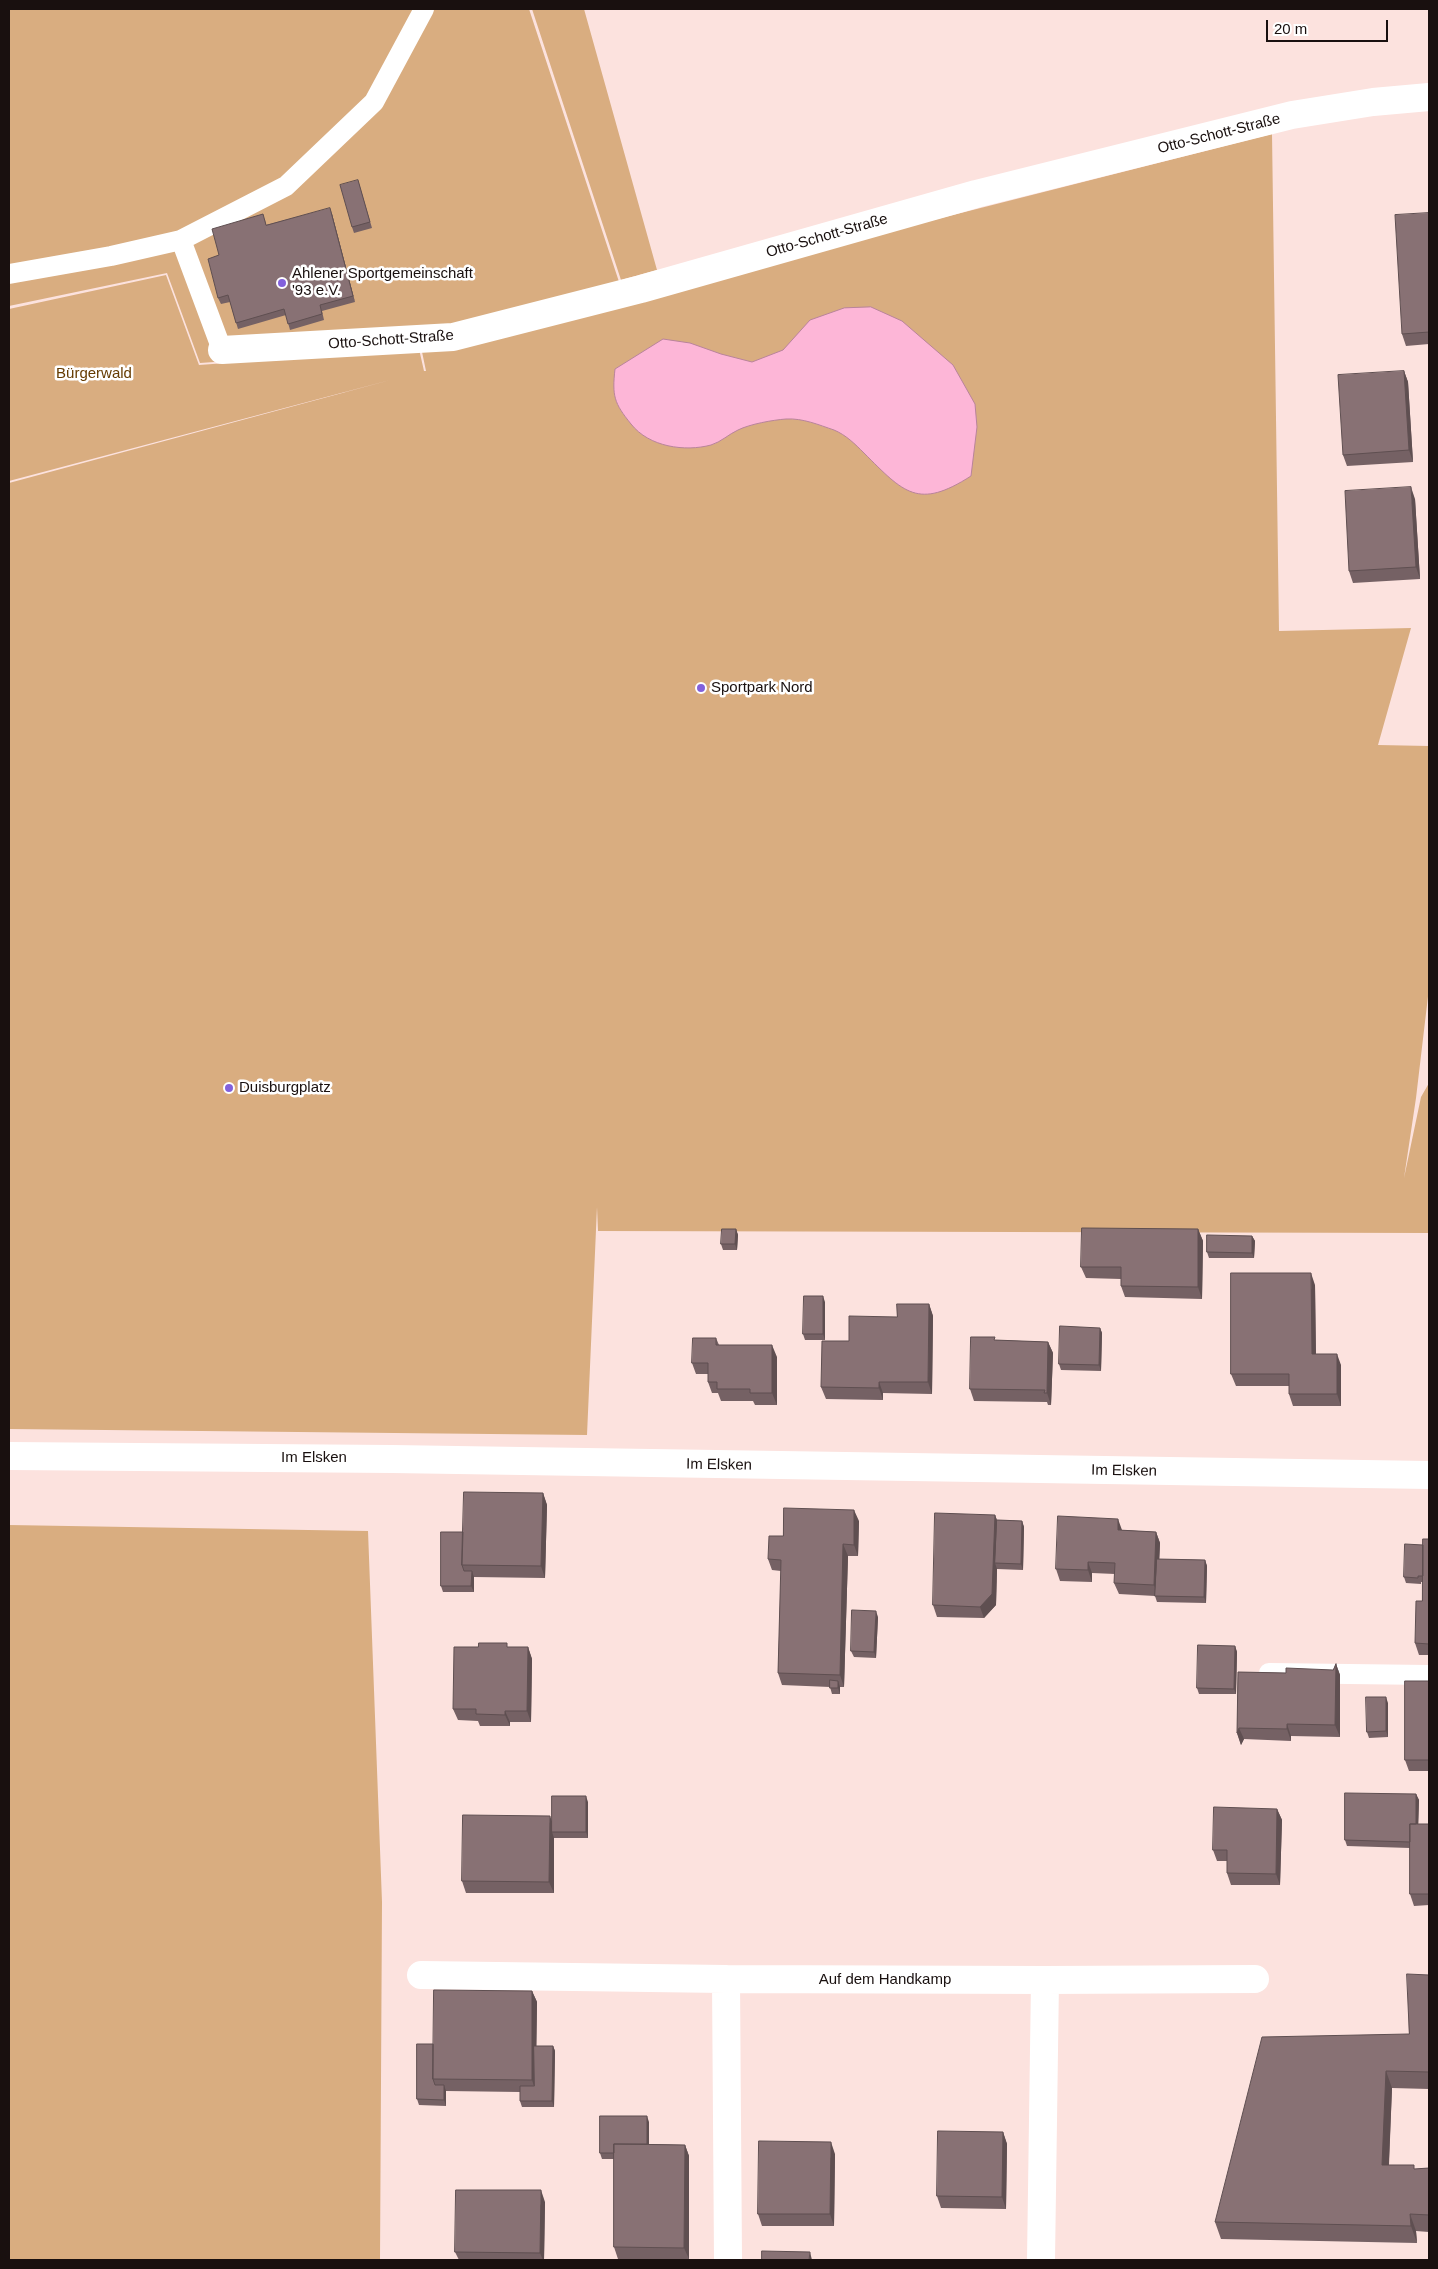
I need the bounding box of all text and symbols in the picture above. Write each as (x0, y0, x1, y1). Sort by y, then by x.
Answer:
scale bar (1268, 10, 1390, 42)
text: 20 m (1274, 20, 1307, 37)
street label: Otto-Schott-Straße (1156, 110, 1282, 158)
street label: Otto-Schott-Straße (764, 210, 890, 262)
place label: Ahlener Sportgemeinschaft '93 e.V. (292, 265, 473, 300)
marker: Ahlener Sportgemeinschaft '93 e.V. (276, 277, 288, 289)
street label: Otto-Schott-Straße (328, 327, 454, 353)
park label: Bürgerwald (56, 365, 132, 383)
place label: Sportpark Nord (711, 679, 813, 697)
marker: Sportpark Nord (695, 682, 707, 694)
place label: Duisburgplatz (239, 1079, 331, 1097)
marker: Duisburgplatz (223, 1082, 235, 1094)
street label: Im Elsken (281, 1449, 347, 1467)
street label: Im Elsken (686, 1455, 752, 1475)
street label: Im Elsken (1091, 1461, 1157, 1481)
street label: Auf dem Handkamp (819, 1971, 951, 1989)

